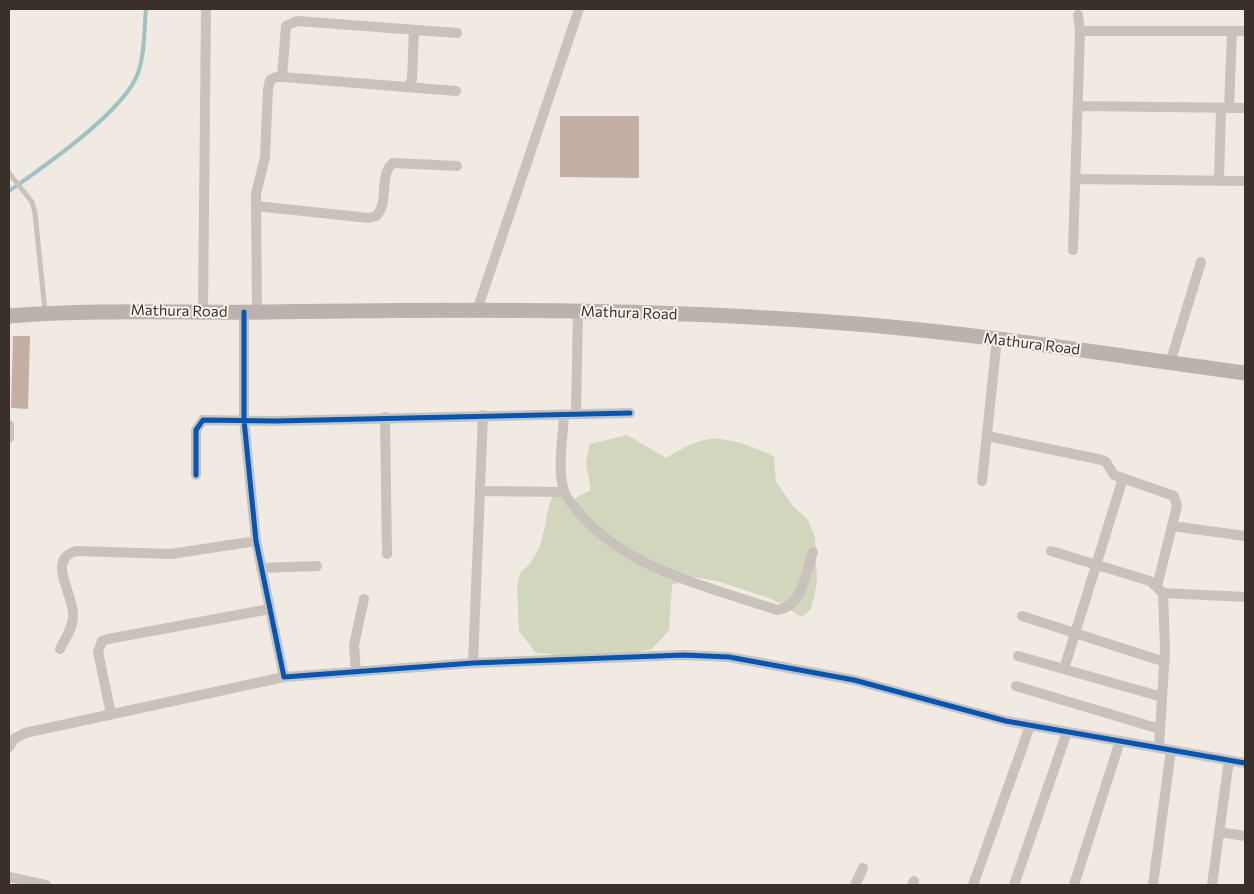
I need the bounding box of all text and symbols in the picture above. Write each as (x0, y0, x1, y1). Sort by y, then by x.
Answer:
street label: Mathura Road (130, 301, 228, 321)
street label: Mathura Road (580, 302, 678, 324)
street label: Mathura Road (983, 329, 1081, 359)

